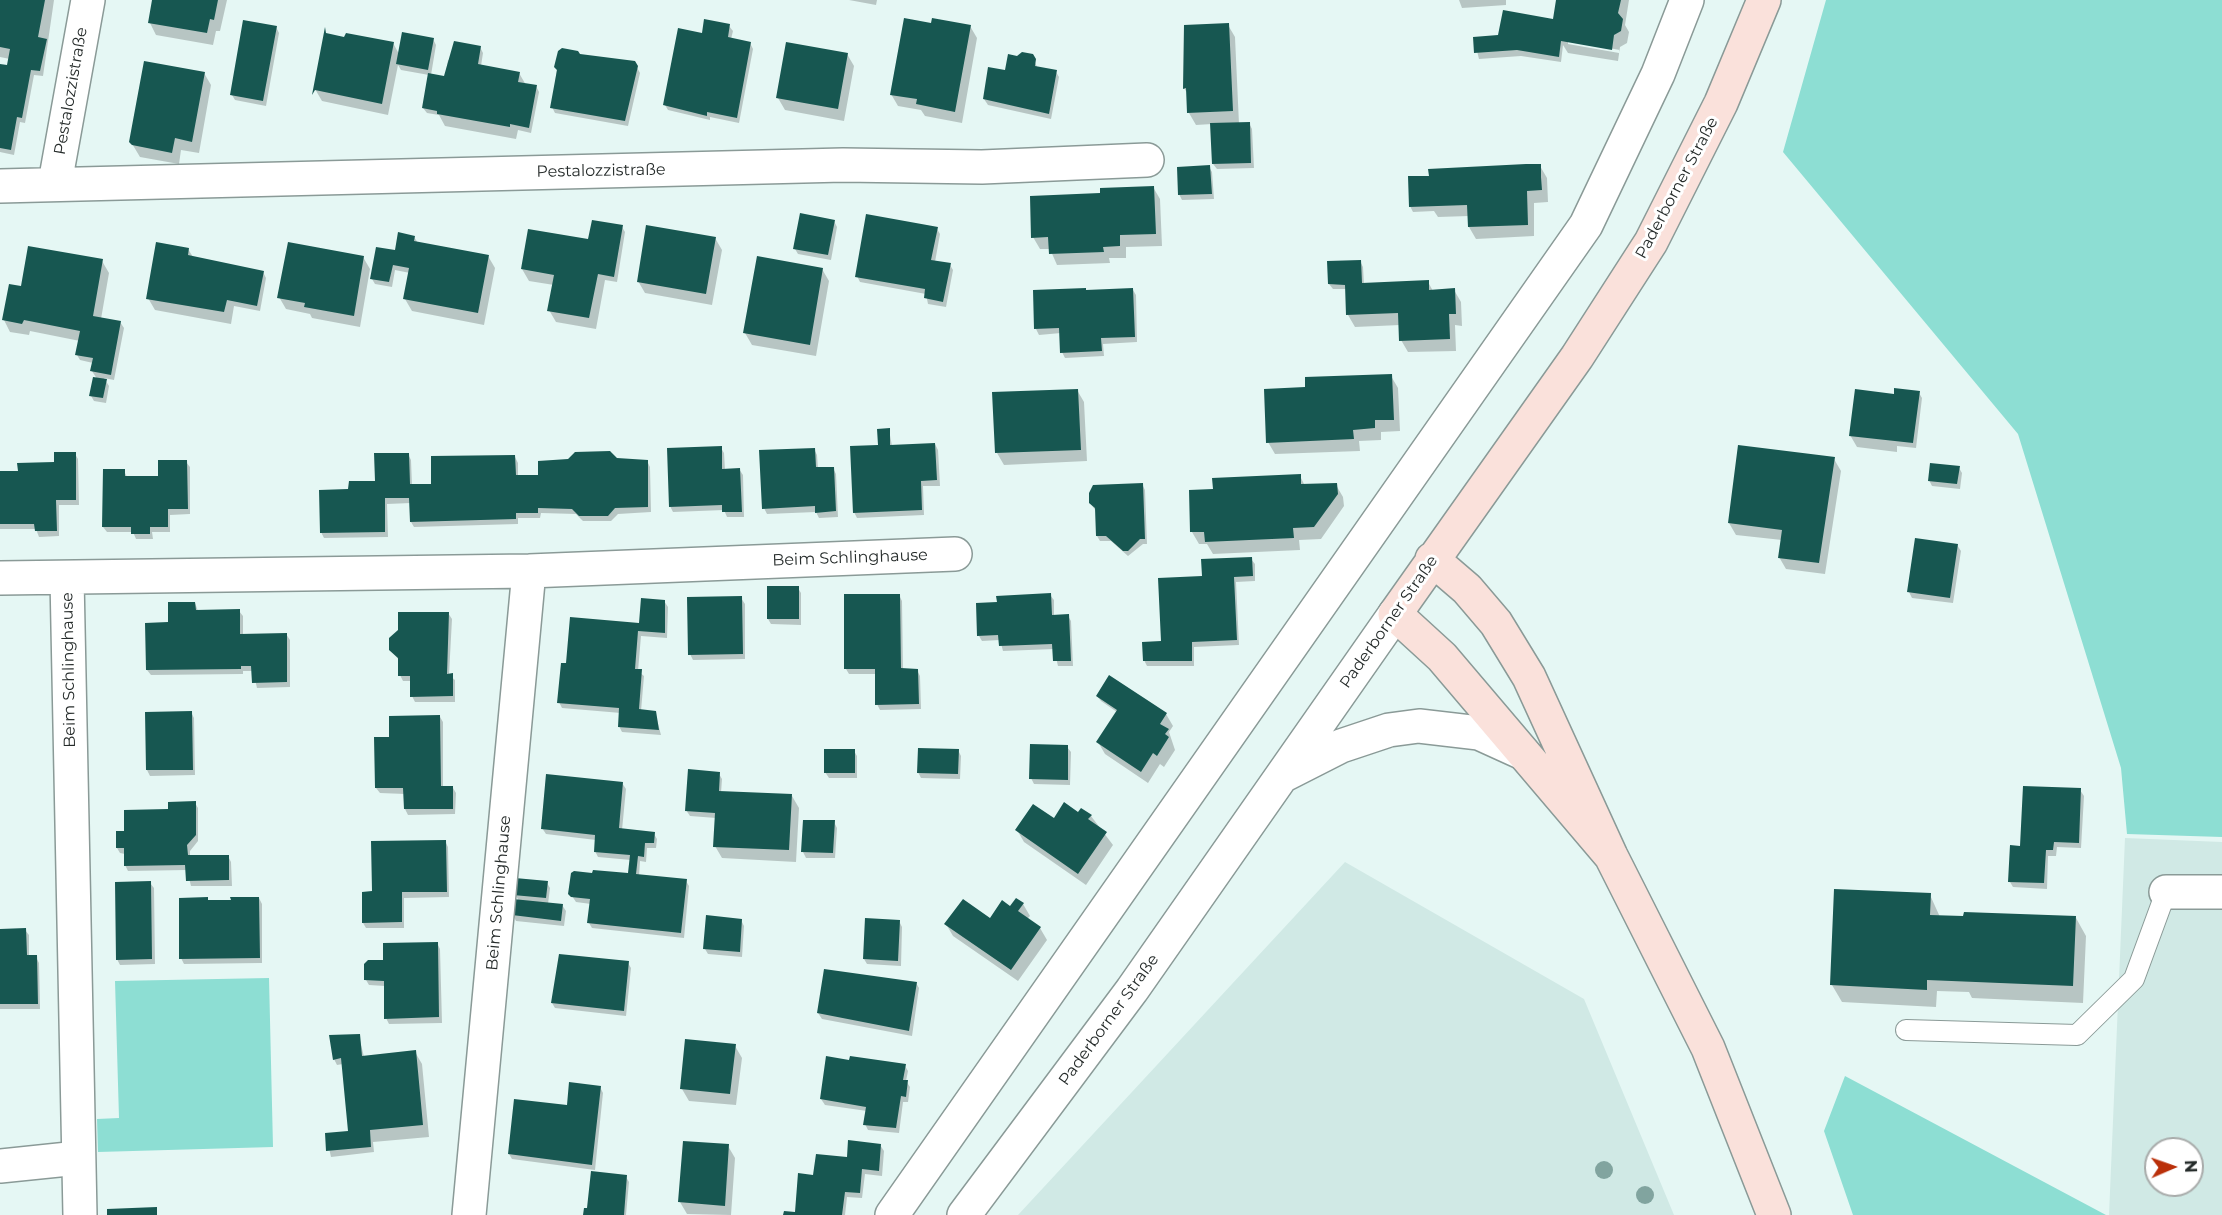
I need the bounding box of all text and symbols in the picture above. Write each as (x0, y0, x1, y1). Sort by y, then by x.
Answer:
street label: Pestalozzistraße (50, 26, 92, 156)
street label: Paderborner Straße (1632, 114, 1722, 262)
street label: Pestalozzistraße (536, 160, 666, 182)
street label: Beim Schlinghause (772, 546, 928, 570)
street label: Paderborner Straße (1336, 552, 1442, 692)
street label: Beim Schlinghause (58, 592, 80, 748)
street label: Beim Schlinghause (483, 815, 515, 971)
street label: Paderborner Straße (1055, 951, 1163, 1089)
north arrow (2144, 1137, 2204, 1197)
text: N (2181, 1160, 2200, 1173)

